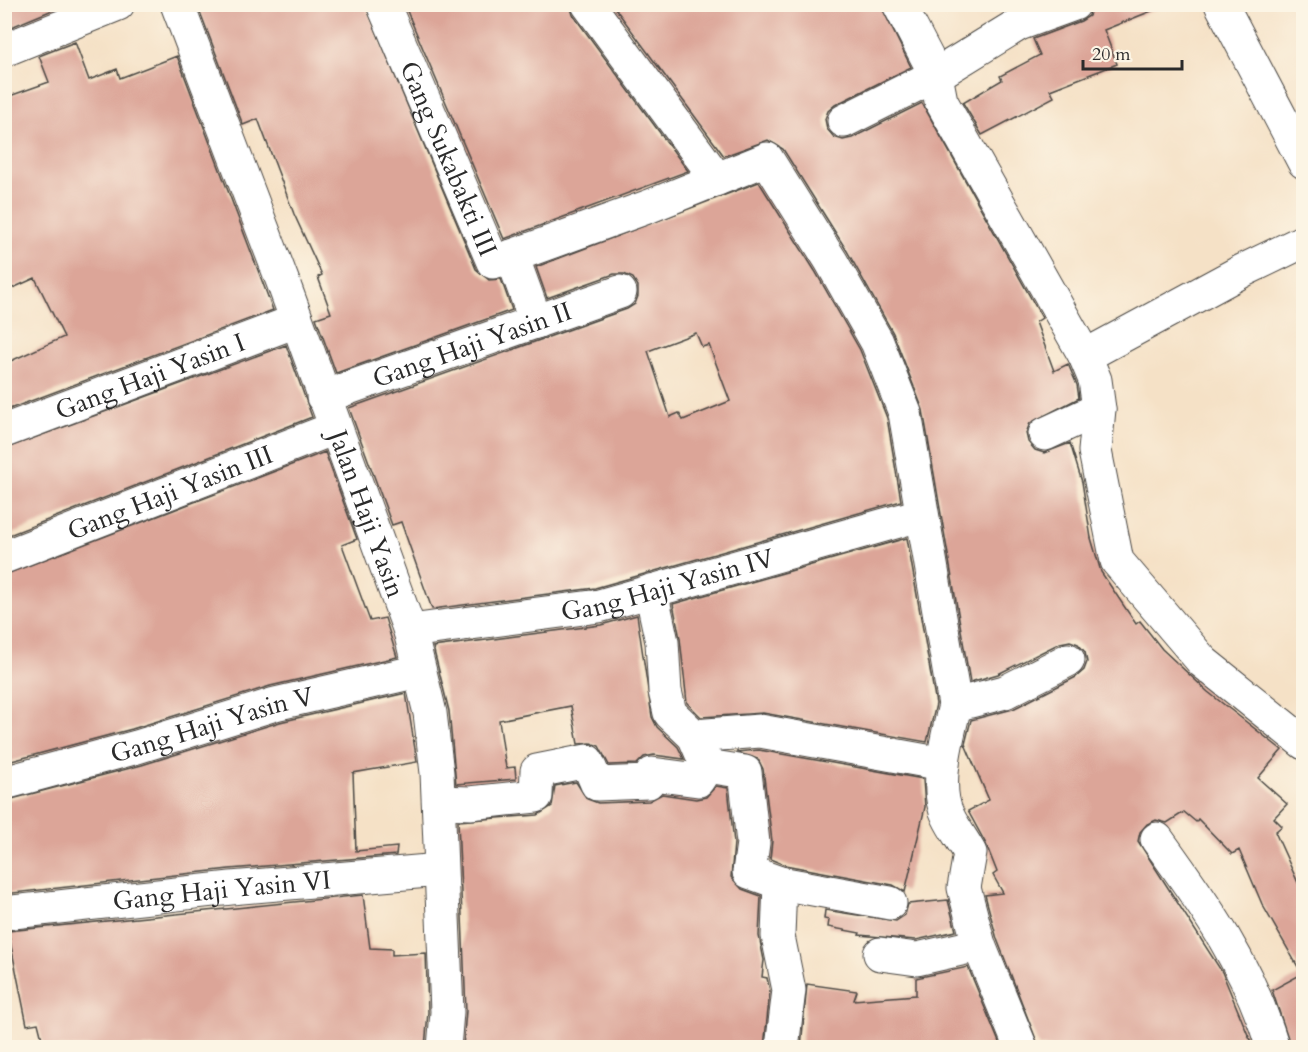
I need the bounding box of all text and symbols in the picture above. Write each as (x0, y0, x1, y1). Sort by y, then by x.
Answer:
scale bar (1083, 33, 1182, 71)
text: 20 m (1092, 42, 1131, 67)
street label: Gang Sukabakti III (391, 56, 505, 262)
street label: Gang Haji Yasin II (368, 293, 576, 396)
street label: Gang Haji Yasin I (50, 325, 250, 428)
street label: Jalan Haji Yasin (319, 421, 413, 603)
street label: Gang Haji Yasin III (62, 437, 278, 549)
street label: Gang Haji Yasin IV (559, 540, 779, 629)
street label: Gang Haji Yasin V (107, 679, 318, 771)
street label: Gang Haji Yasin VI (111, 862, 332, 919)

